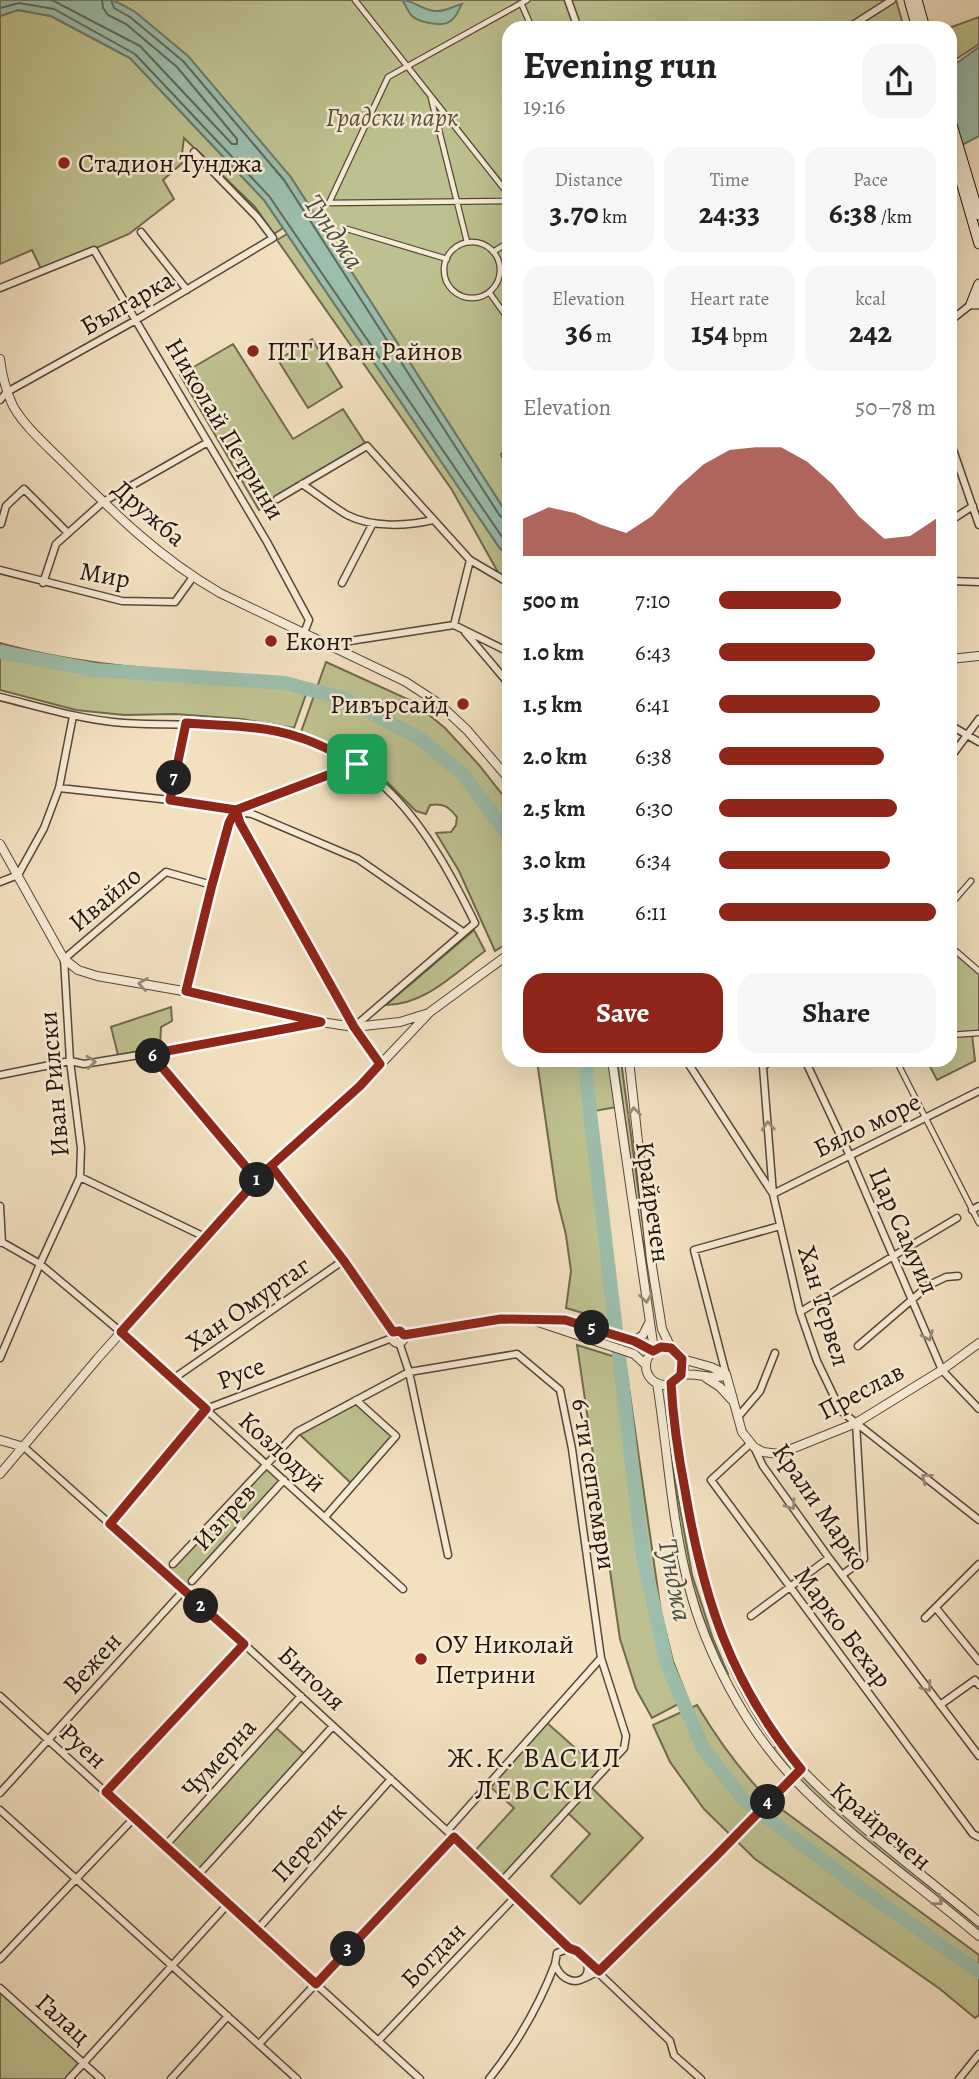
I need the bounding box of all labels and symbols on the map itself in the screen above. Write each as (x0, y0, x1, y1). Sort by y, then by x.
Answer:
park label: Градски парк (325, 100, 459, 135)
place label: Стадион Тунджа (78, 146, 263, 181)
marker: Стадион Тунджа (56, 155, 72, 171)
water label: Тунджа (295, 187, 373, 277)
street label: Българка (74, 262, 180, 344)
street label: Николай Петрини (157, 331, 293, 527)
place label: ПТГ Иван Райнов (267, 334, 463, 369)
marker: ПТГ Иван Райнов (245, 343, 261, 359)
street label: Дружба (105, 471, 193, 555)
street label: Мир (77, 553, 133, 597)
place label: Еконт (285, 624, 353, 659)
marker: Еконт (263, 633, 279, 649)
place label: Ривърсайд (330, 687, 449, 722)
marker: Ривърсайд (455, 696, 471, 712)
pin (327, 734, 387, 794)
pin: 7 (156, 760, 192, 796)
street label: Ивайло (61, 858, 149, 940)
one-way arrow (137, 977, 149, 992)
street label: Иван Рилски (30, 1010, 78, 1158)
pin: 6 (136, 1038, 170, 1074)
one-way arrow (86, 1055, 97, 1070)
street label: Бяло море (807, 1084, 927, 1166)
one-way arrow (627, 1106, 642, 1118)
one-way arrow (761, 1120, 776, 1131)
street label: Крайречен (627, 1139, 679, 1265)
pin: 1 (240, 1162, 274, 1198)
street label: Цар Самуил (861, 1162, 947, 1300)
street label: Хан Тервел (789, 1241, 859, 1371)
street label: Хан Омуртаг (179, 1248, 317, 1360)
one-way arrow (638, 1292, 653, 1304)
pin: 5 (574, 1310, 610, 1346)
one-way arrow (920, 1328, 934, 1341)
street label: Русе (212, 1348, 270, 1398)
street label: Преслав (812, 1354, 910, 1428)
street label: 6-ти септември (563, 1396, 625, 1572)
street label: Козлодуй (231, 1404, 333, 1500)
street label: Крали Марко (764, 1436, 878, 1578)
one-way arrow (921, 1473, 933, 1486)
street label: Изгрев (184, 1476, 264, 1558)
one-way arrow (783, 1497, 795, 1510)
water label: Тунджа (648, 1535, 702, 1625)
street label: Марко Бехар (786, 1559, 900, 1695)
pin: 2 (184, 1588, 218, 1624)
street label: Вежен (55, 1624, 129, 1702)
place label: ОУ Николай Петрини (435, 1627, 574, 1692)
street label: Битоля (270, 1638, 354, 1718)
marker: ОУ Николай Петрини (413, 1651, 429, 1667)
one-way arrow (918, 1679, 931, 1692)
street label: Чумерна (174, 1710, 264, 1806)
street label: Руен (52, 1715, 114, 1777)
district label: Ж.К. ВАСИЛ ЛЕВСКИ (447, 1739, 623, 1809)
street label: Крайречен (823, 1773, 939, 1879)
pin: 4 (750, 1784, 786, 1820)
street label: Перелик (264, 1794, 354, 1890)
one-way arrow (929, 1893, 942, 1905)
street label: Богдан (393, 1914, 473, 1996)
pin: 3 (330, 1932, 366, 1966)
street label: Галац (28, 1985, 98, 2053)

